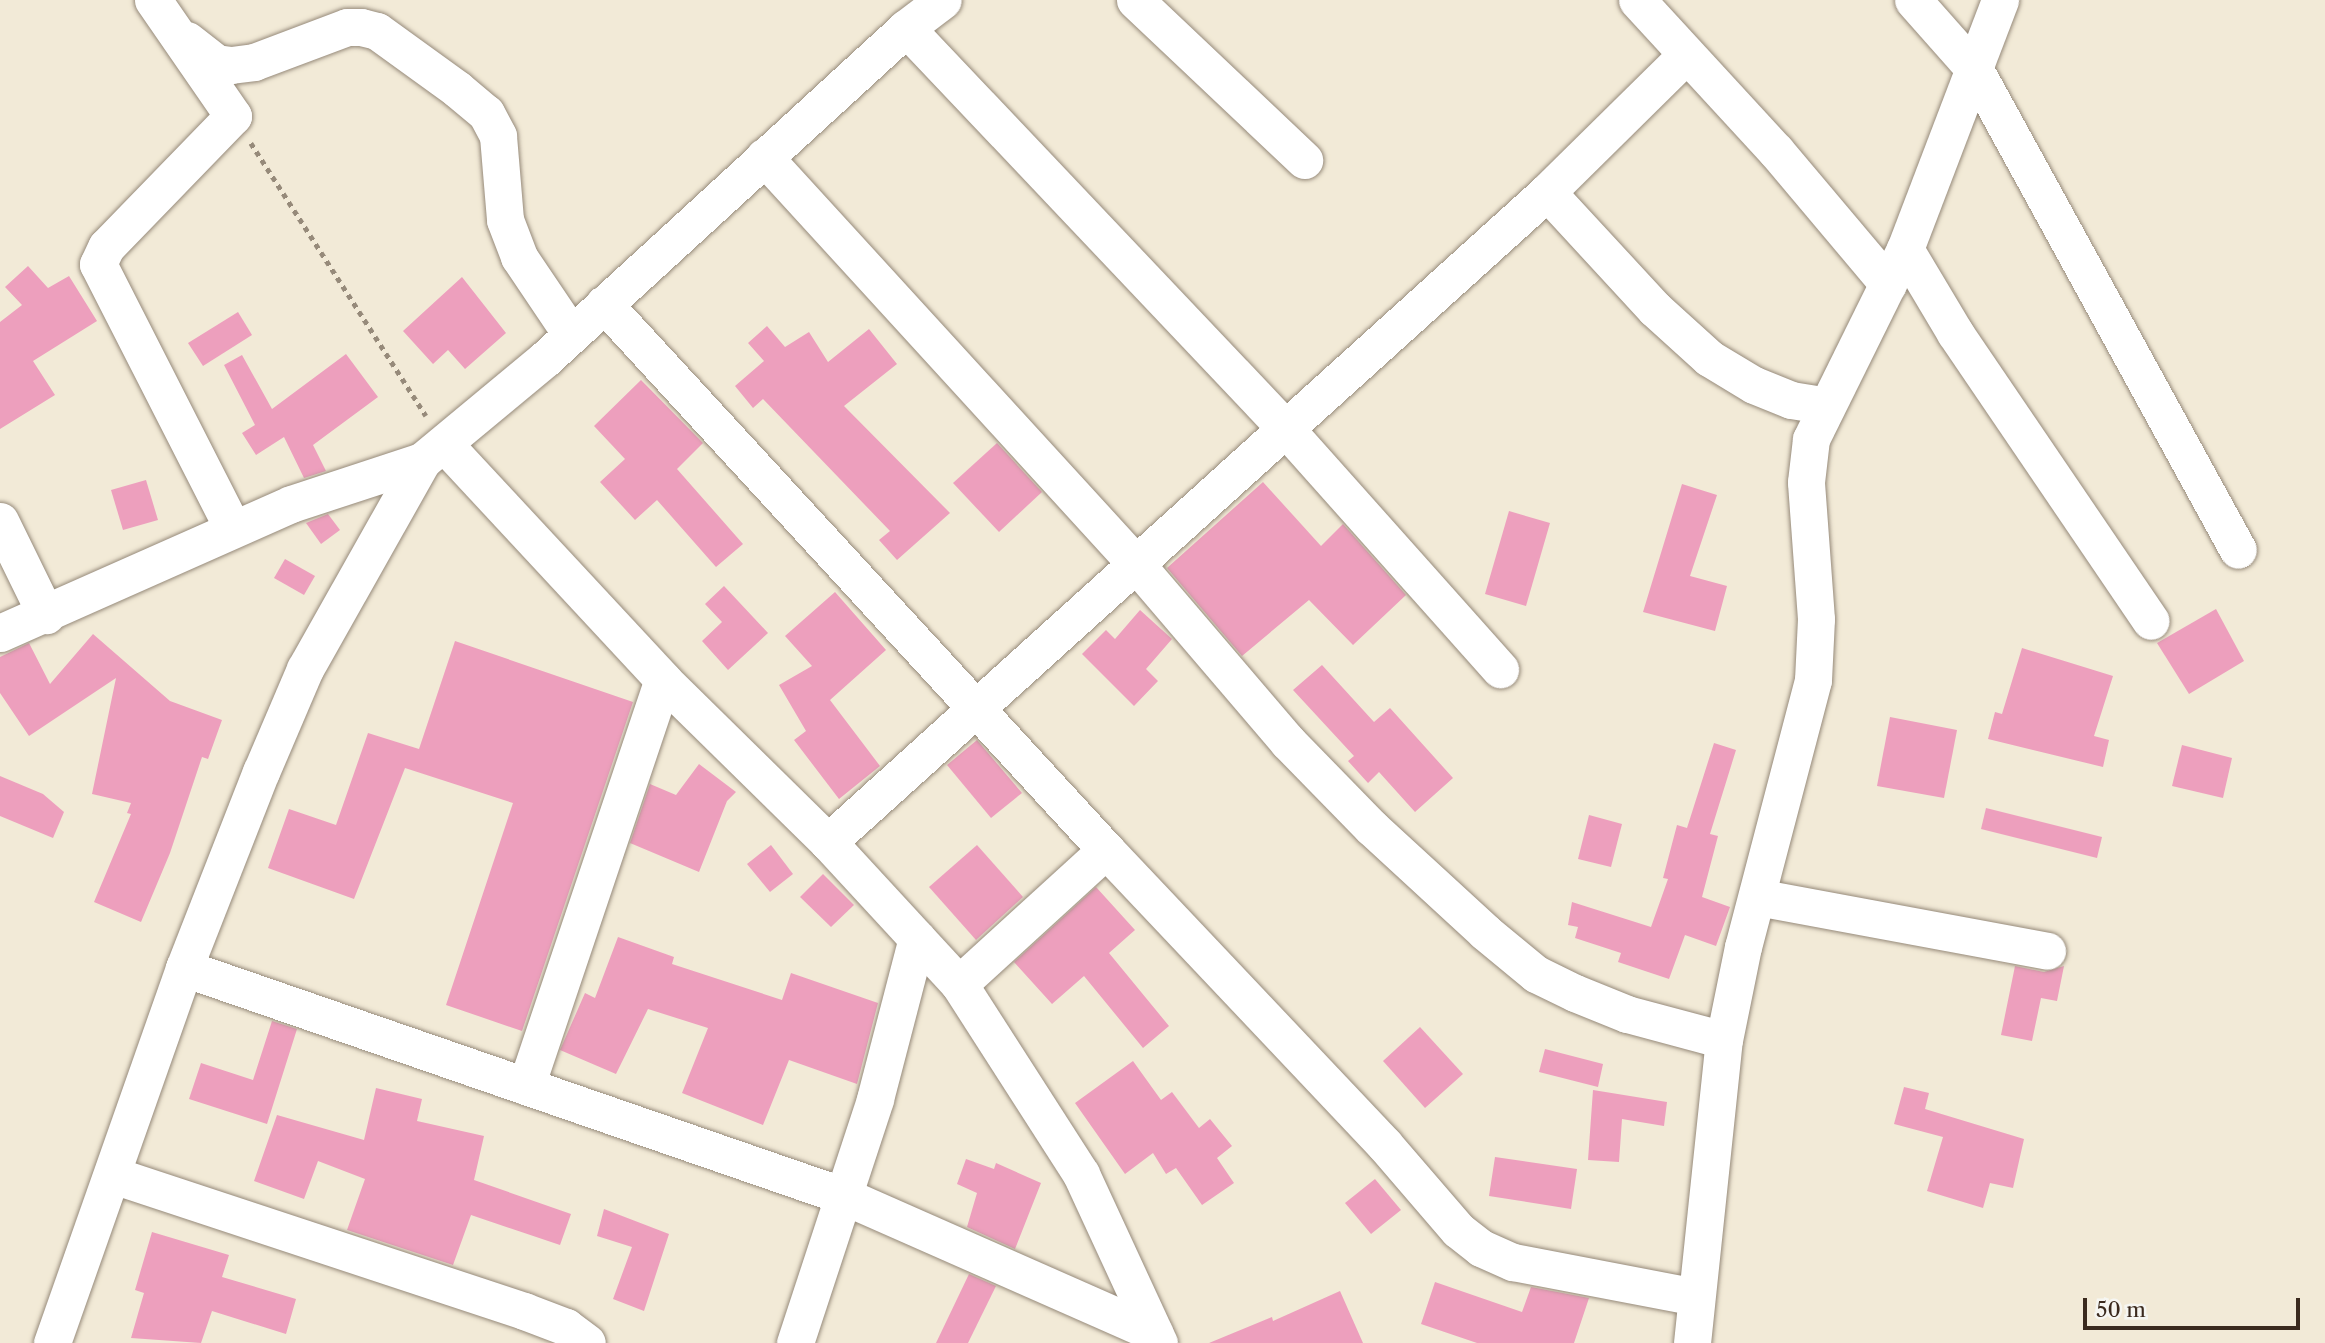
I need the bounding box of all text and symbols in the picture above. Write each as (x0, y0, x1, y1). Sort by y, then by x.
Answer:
scale bar (2087, 1284, 2304, 1328)
text: 50 m (2096, 1297, 2146, 1322)

